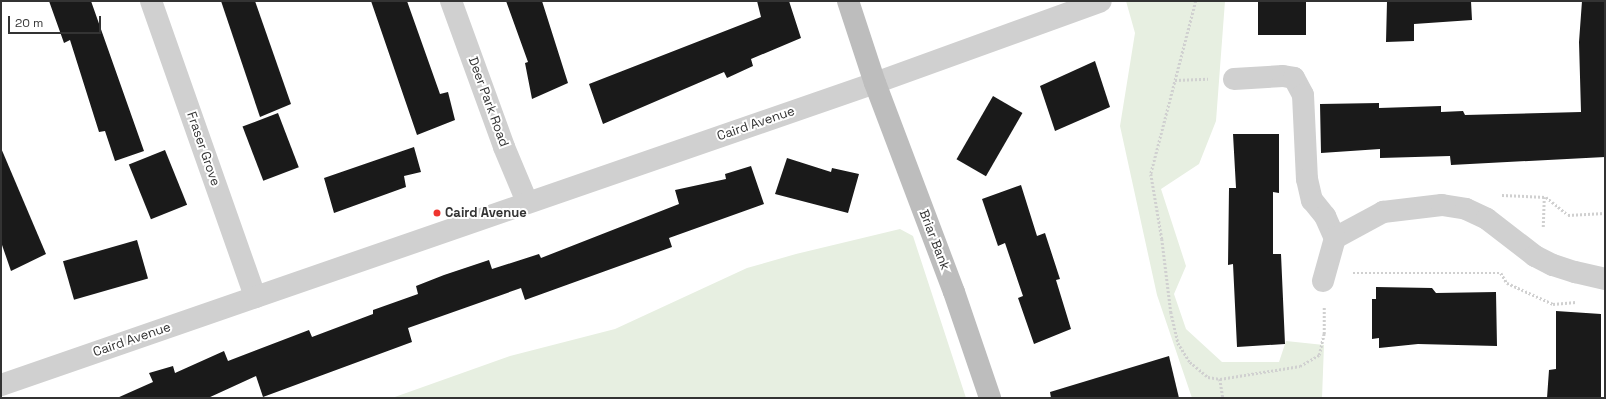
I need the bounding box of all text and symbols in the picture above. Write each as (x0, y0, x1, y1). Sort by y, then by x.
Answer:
scale bar (10, 8, 103, 34)
text: 20 m (15, 15, 43, 31)
street label: Deer Park Road (465, 55, 511, 149)
street label: Caird Avenue (715, 103, 797, 145)
street label: Fraser Grove (183, 110, 223, 188)
place label: Caird Avenue (445, 205, 527, 221)
marker: Caird Avenue (432, 208, 442, 218)
street label: Briar Bank (915, 208, 953, 272)
street label: Caird Avenue (91, 319, 173, 361)

